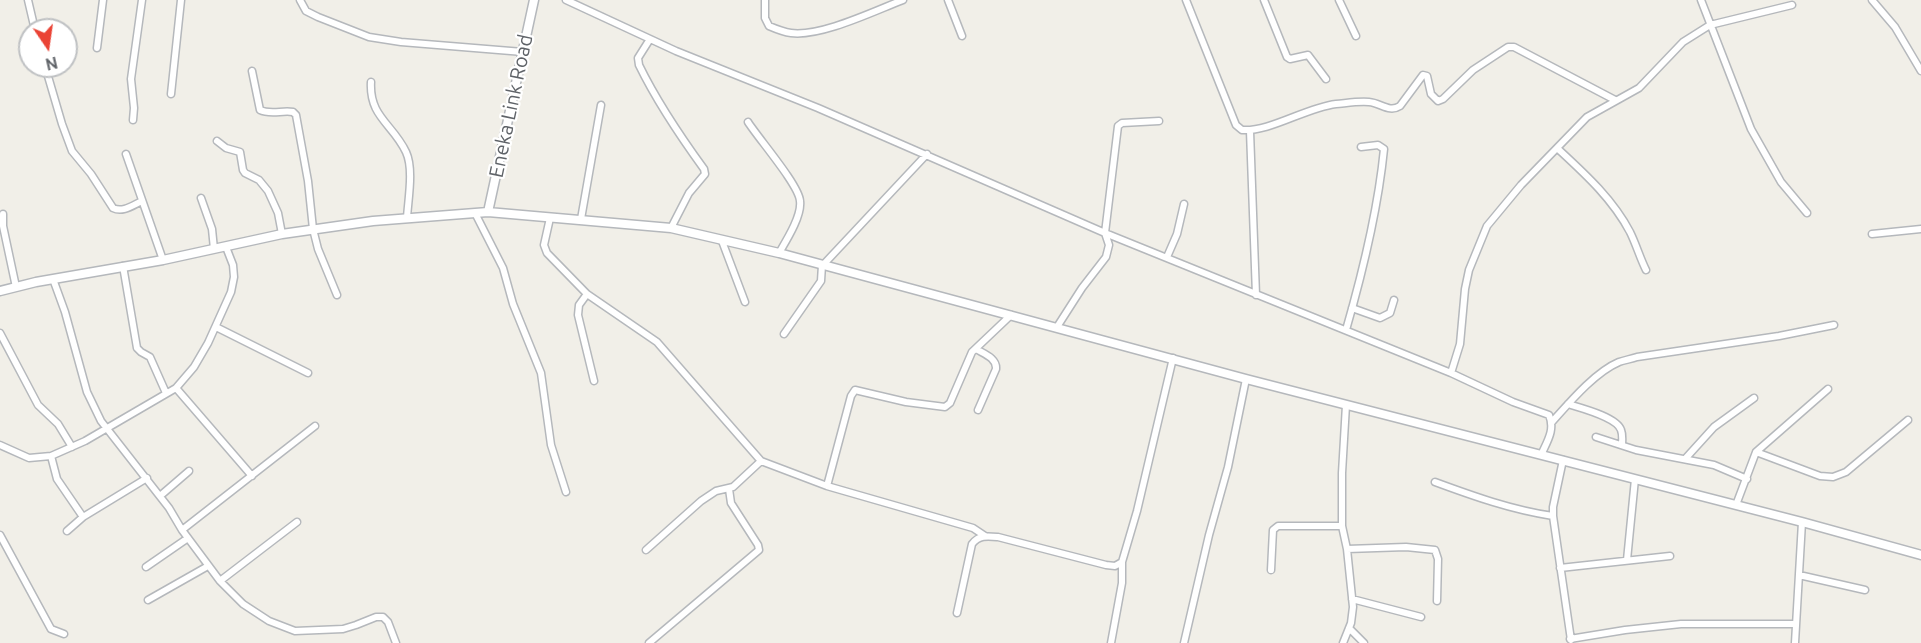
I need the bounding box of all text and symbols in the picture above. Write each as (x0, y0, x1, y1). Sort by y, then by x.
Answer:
north arrow (18, 18, 78, 78)
street label: Eneka Link Road (484, 32, 538, 180)
text: N (44, 53, 59, 74)

